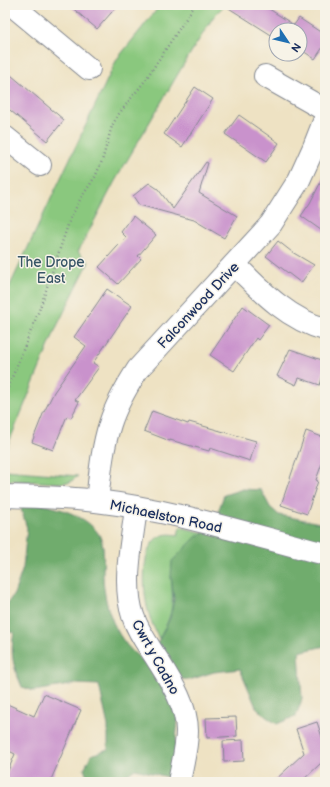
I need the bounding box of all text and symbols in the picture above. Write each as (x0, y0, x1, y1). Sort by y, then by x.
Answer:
north arrow (268, 22, 308, 62)
text: N (288, 40, 303, 55)
park label: The Drope East (17, 254, 85, 287)
street label: Falconwood Drive (154, 259, 243, 352)
street label: Michaelston Road (108, 496, 224, 537)
street label: Cwrt y Cadno (128, 617, 183, 698)

